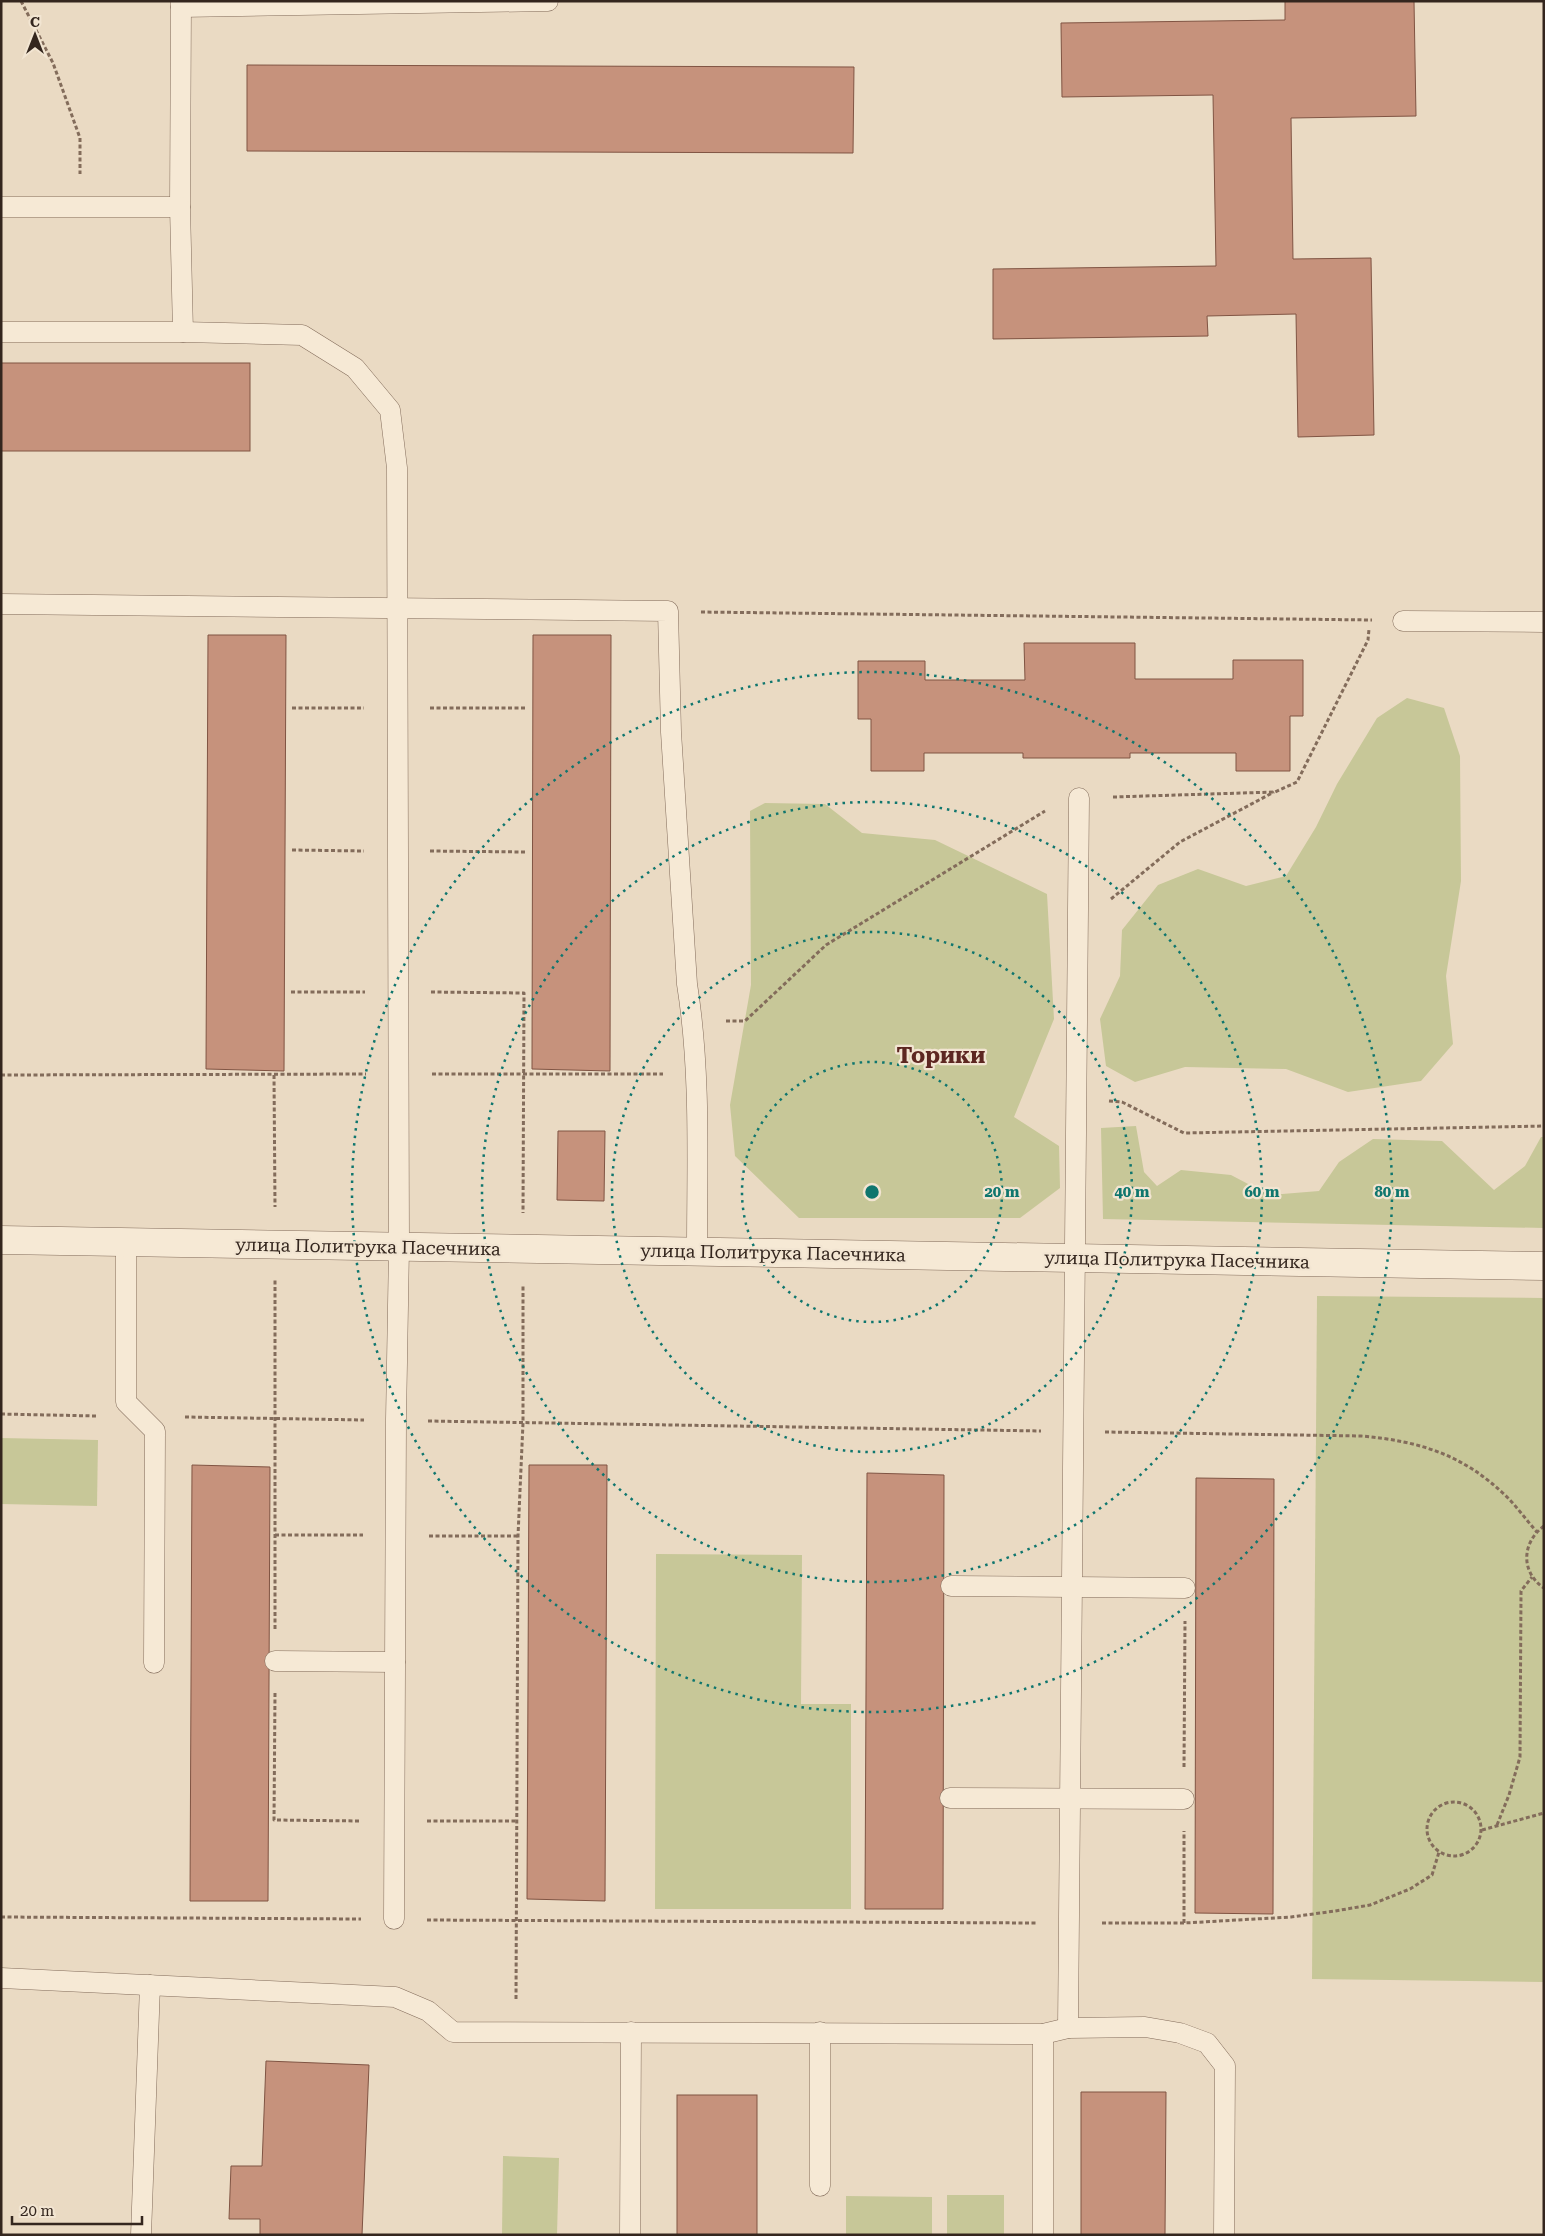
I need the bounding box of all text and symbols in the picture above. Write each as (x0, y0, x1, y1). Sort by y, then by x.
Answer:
north arrow (10, 10, 60, 60)
text: С (30, 14, 40, 30)
district label: Торики (897, 1043, 985, 1068)
centre of rings (863, 1183, 881, 1201)
text: 20 m (984, 1183, 1020, 1201)
text: 40 m (1114, 1183, 1150, 1201)
text: 60 m (1244, 1183, 1280, 1201)
text: 80 m (1374, 1183, 1410, 1201)
street label: улица Политрука Пасечника (235, 1234, 501, 1259)
street label: улица Политрука Пасечника (640, 1240, 906, 1265)
street label: улица Политрука Пасечника (1044, 1247, 1310, 1272)
scale bar (12, 2194, 142, 2226)
text: 20 m (20, 2202, 55, 2220)

